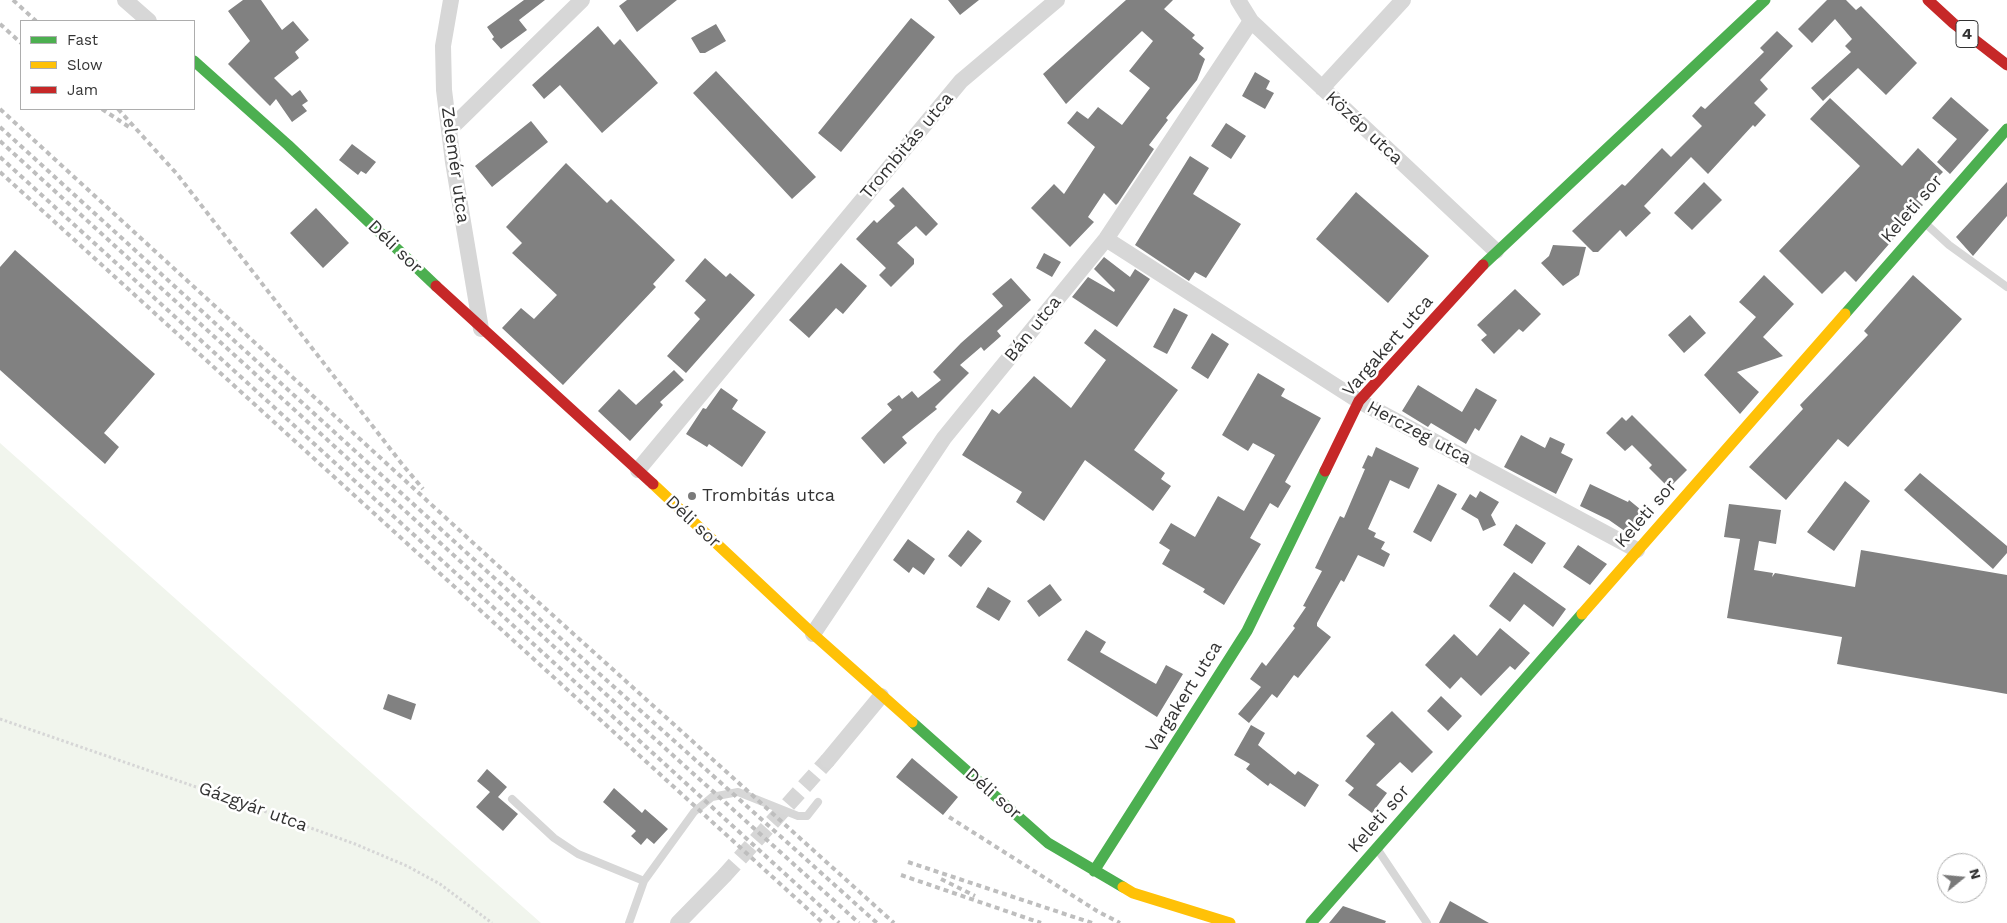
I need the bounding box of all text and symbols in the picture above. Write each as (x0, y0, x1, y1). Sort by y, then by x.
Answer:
legend (20, 20, 195, 110)
road number: 4 (1956, 20, 1978, 48)
text: Fast (67, 31, 98, 49)
text: Slow (67, 56, 103, 74)
text: Jam (67, 81, 98, 99)
street label: Közép utca (1321, 87, 1407, 169)
street label: Trombitás utca (856, 88, 958, 204)
street label: Zelemér utca (436, 106, 474, 224)
street label: Keleti sor (1877, 171, 1947, 247)
street label: Déli sor (363, 216, 427, 278)
street label: Vargakert utca (1338, 291, 1438, 401)
street label: Bán utca (1000, 292, 1066, 366)
street label: Herczeg utca (1363, 396, 1475, 470)
street label: Keleti sor (1611, 476, 1681, 552)
place label: Trombitás utca (702, 485, 835, 507)
marker: Trombitás utca (686, 490, 698, 502)
street label: Déli sor (661, 491, 725, 553)
street label: Vargakert utca (1141, 637, 1227, 757)
street label: Déli sor (960, 764, 1026, 824)
street label: Gázgyár utca (196, 777, 310, 837)
street label: Keleti sor (1344, 781, 1414, 857)
north arrow (1937, 853, 1987, 903)
text: N (1966, 867, 1985, 881)

